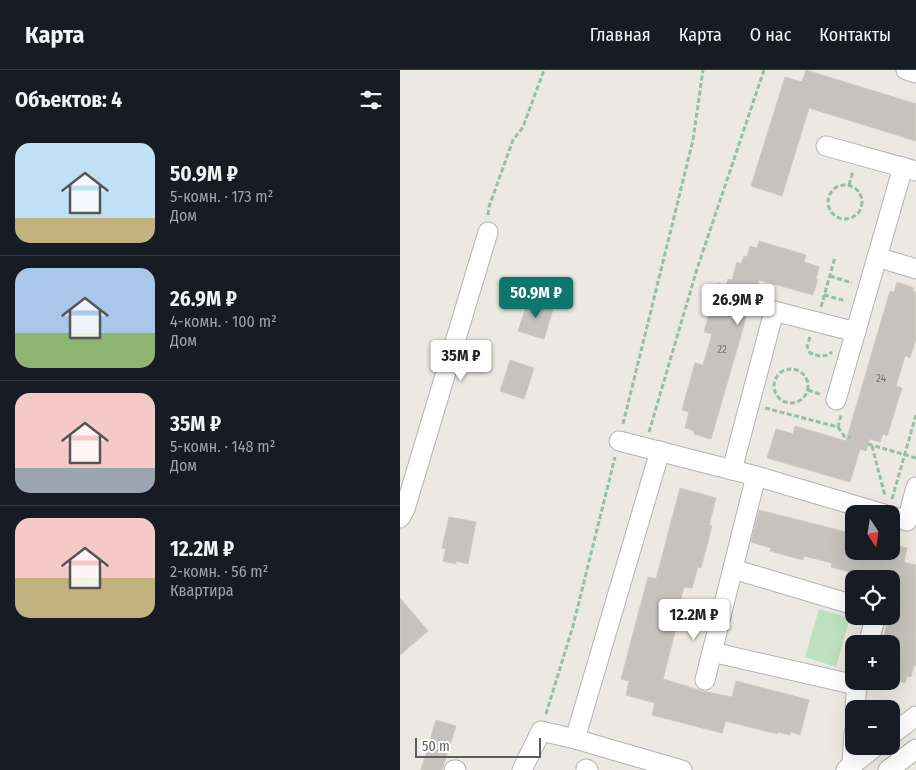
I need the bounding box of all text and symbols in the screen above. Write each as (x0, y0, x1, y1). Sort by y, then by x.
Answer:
text: Карта (25, 21, 84, 49)
text: Главная (590, 24, 651, 46)
text: Карта (679, 24, 722, 46)
text: О нас (750, 24, 791, 46)
text: Контакты (819, 24, 891, 46)
icon: filters (357, 86, 385, 114)
text: Объектов: 4 (15, 87, 122, 113)
text: 50.9M ₽ (170, 161, 238, 187)
icon: home (55, 163, 115, 223)
text: 5-комн. · 173 m² (170, 187, 273, 206)
text: Дом (170, 206, 197, 225)
pin: 50.9M ₽ (490, 276, 582, 319)
text: 50.9M ₽ (510, 283, 562, 302)
pin: 26.9M ₽ (692, 284, 784, 326)
text: 26.9M ₽ (170, 286, 237, 312)
icon: home (55, 288, 115, 348)
text: 26.9M ₽ (713, 290, 763, 309)
text: 4-комн. · 100 m² (170, 312, 277, 331)
text: Дом (170, 331, 197, 350)
pin: 35M ₽ (426, 340, 496, 382)
house number: 22 (717, 343, 727, 356)
text: 35M ₽ (442, 346, 480, 365)
house number: 24 (876, 372, 887, 385)
text: 35M ₽ (170, 411, 221, 437)
icon: home (55, 413, 115, 473)
text: 5-комн. · 148 m² (170, 437, 275, 456)
text: Дом (170, 456, 197, 475)
north arrow (845, 505, 900, 560)
map controls (845, 505, 900, 755)
text: 12.2M ₽ (170, 536, 234, 562)
icon: home (55, 538, 115, 598)
text: 2-комн. · 56 m² (170, 562, 268, 581)
button: locate (845, 570, 900, 625)
text: Квартира (170, 581, 234, 600)
pin: 12.2M ₽ (648, 598, 740, 641)
text: 12.2M ₽ (670, 605, 718, 624)
button: + (845, 635, 900, 690)
button: − (845, 700, 900, 755)
scale bar (415, 735, 541, 758)
text: 50 m (422, 738, 450, 755)

